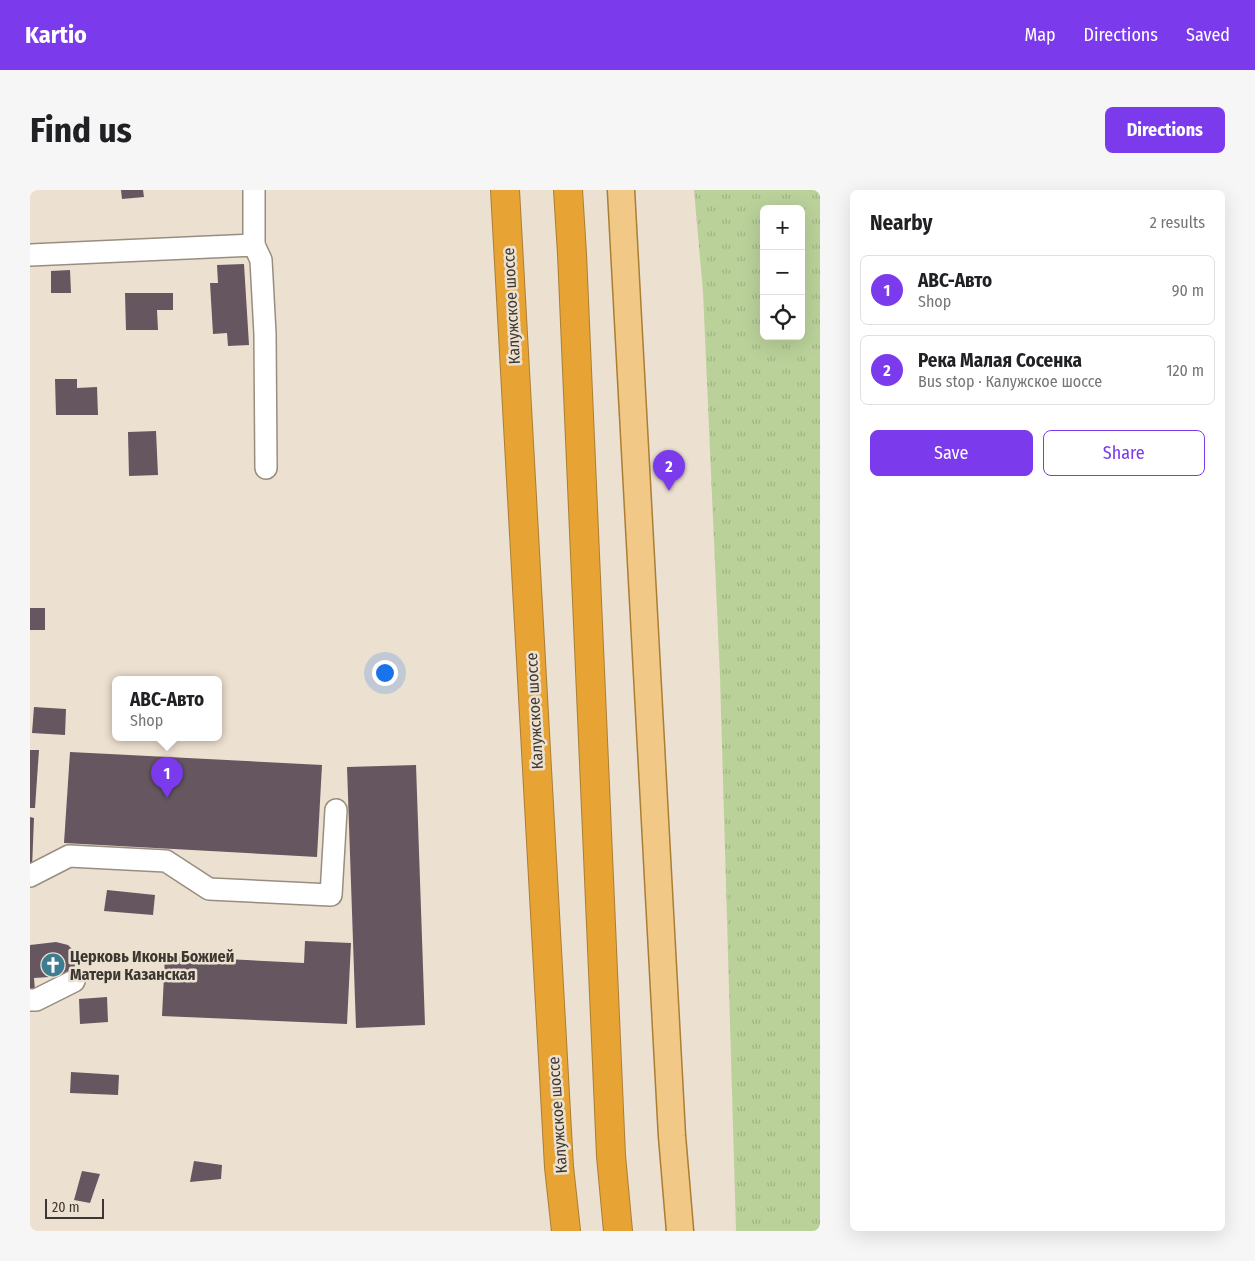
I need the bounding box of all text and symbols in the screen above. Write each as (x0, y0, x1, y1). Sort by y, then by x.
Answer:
text: Kartio (25, 21, 87, 49)
text: Map (1024, 24, 1056, 46)
text: Directions (1084, 24, 1158, 46)
text: Saved (1186, 24, 1230, 46)
button: Directions (1105, 107, 1225, 153)
text: Find us (30, 109, 132, 151)
map controls (760, 205, 805, 340)
button: + (760, 205, 805, 250)
text: Nearby (870, 210, 932, 236)
text: 2 results (1150, 213, 1205, 232)
street label: Калужское шоссе (499, 247, 524, 365)
button: − (760, 250, 805, 295)
text: АВС-Авто (918, 269, 992, 292)
text: 1 (884, 281, 890, 300)
text: 90 m (1172, 281, 1204, 300)
text: Shop (918, 292, 951, 311)
button: locate (760, 295, 805, 340)
text: Река Малая Сосенка (918, 349, 1082, 372)
text: 2 (883, 361, 891, 380)
text: 120 m (1166, 361, 1204, 380)
text: Bus stop · Калужское шоссе (918, 372, 1102, 391)
button: Save (870, 430, 1033, 476)
button: Share (1043, 430, 1205, 476)
pin: 2 (653, 450, 685, 491)
street label: Калужское шоссе (522, 652, 547, 770)
your location (372, 660, 398, 686)
popup (112, 676, 222, 741)
text: АВС-Авто (130, 688, 204, 711)
text: Shop (130, 711, 163, 730)
pin: 1 (151, 757, 183, 798)
place label: Церковь Иконы Божией Матери Казанская (70, 947, 234, 984)
church icon: Церковь Иконы Божией Матери Казанская (40, 952, 66, 978)
street label: Калужское шоссе (544, 1056, 571, 1174)
scale bar (45, 1196, 104, 1219)
text: 20 m (52, 1199, 80, 1216)

